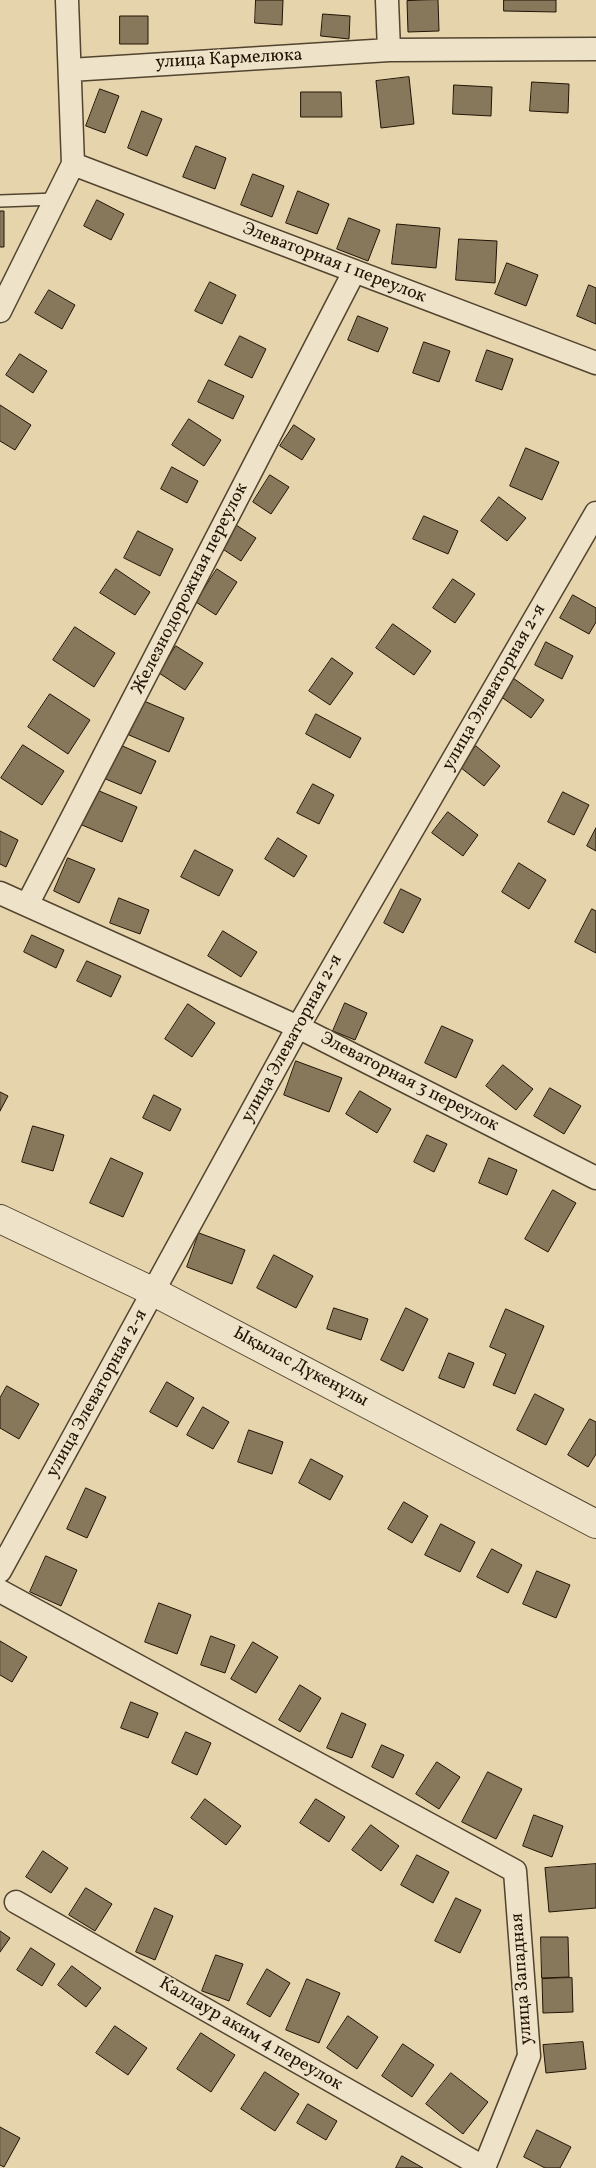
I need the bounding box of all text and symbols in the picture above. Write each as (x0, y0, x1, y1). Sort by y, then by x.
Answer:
street label: улица Кармелюка (155, 45, 303, 75)
street label: Элеваторная 1 переулок (239, 219, 429, 309)
street label: Железнодорожная переулок (128, 480, 254, 698)
street label: улица Элеваторная 2-я (438, 601, 552, 775)
street label: улица Элеваторная 2-я (238, 951, 348, 1127)
street label: Элеваторная 3 переулок (316, 1029, 502, 1137)
street label: улица Элеваторная 2-я (43, 1306, 153, 1482)
street label: Ықылас Дүкенұлы (229, 1323, 371, 1413)
street label: улица Западная (508, 1912, 538, 2046)
street label: Каллаур аким 4 переулок (154, 1974, 346, 2096)

